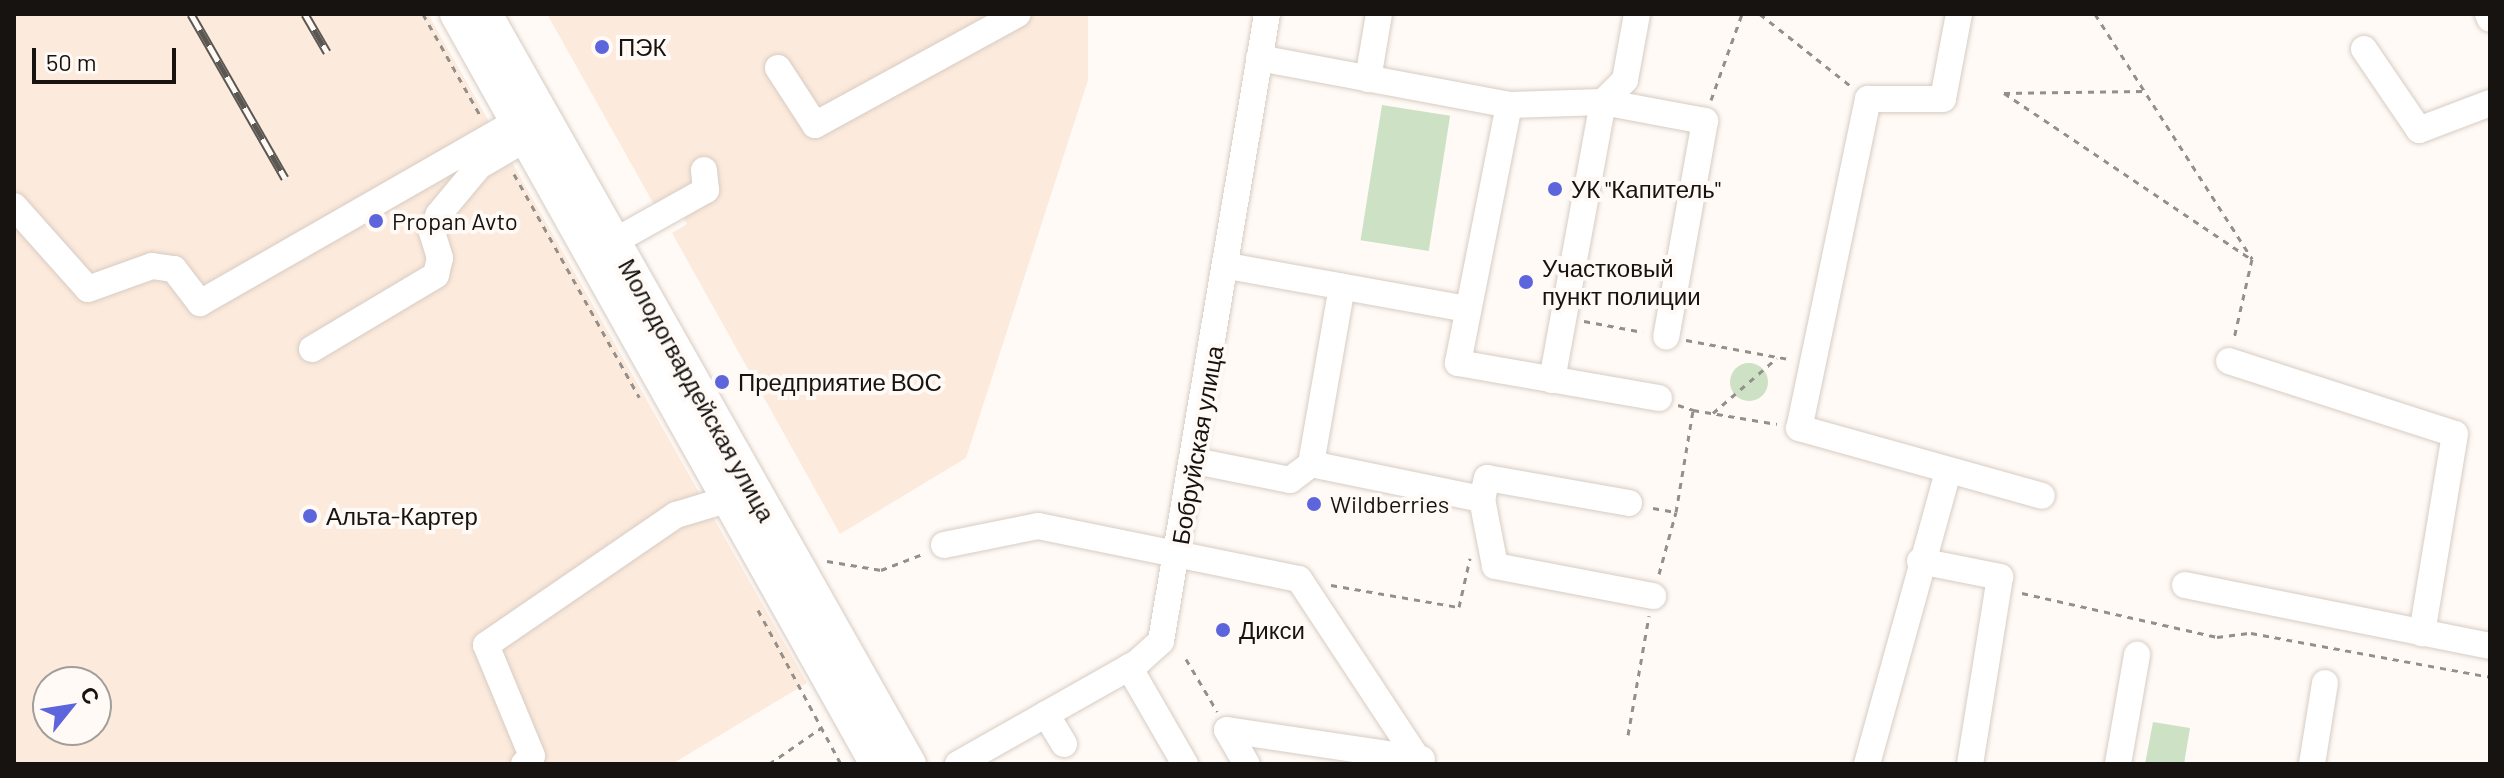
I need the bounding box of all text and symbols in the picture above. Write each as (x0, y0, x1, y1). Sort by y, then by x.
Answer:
scale bar (36, 32, 180, 82)
place label: ПЭК (618, 33, 666, 61)
marker: ПЭК (593, 38, 611, 56)
text: 50 m (46, 47, 97, 76)
place label: УК "Капитель" (1571, 175, 1721, 203)
marker: УК "Капитель" (1546, 180, 1564, 198)
place label: Propan Avto (392, 207, 518, 235)
marker: Propan Avto (367, 212, 385, 230)
street label: Молодогвардейская улица (613, 254, 781, 526)
place label: Участковый пункт полиции (1542, 254, 1701, 310)
marker: Участковый пункт полиции (1517, 273, 1535, 291)
street label: Бобруйская улица (1165, 343, 1229, 547)
place label: Предприятие ВОС (738, 368, 942, 396)
marker: Предприятие ВОС (713, 373, 731, 391)
place label: Wildberries (1330, 490, 1449, 518)
marker: Wildberries (1305, 495, 1323, 513)
place label: Альта-Картер (326, 502, 478, 530)
marker: Альта-Картер (301, 507, 319, 525)
place label: Дикси (1239, 616, 1305, 644)
marker: Дикси (1214, 621, 1232, 639)
north arrow (32, 666, 112, 746)
text: С (76, 682, 106, 708)

